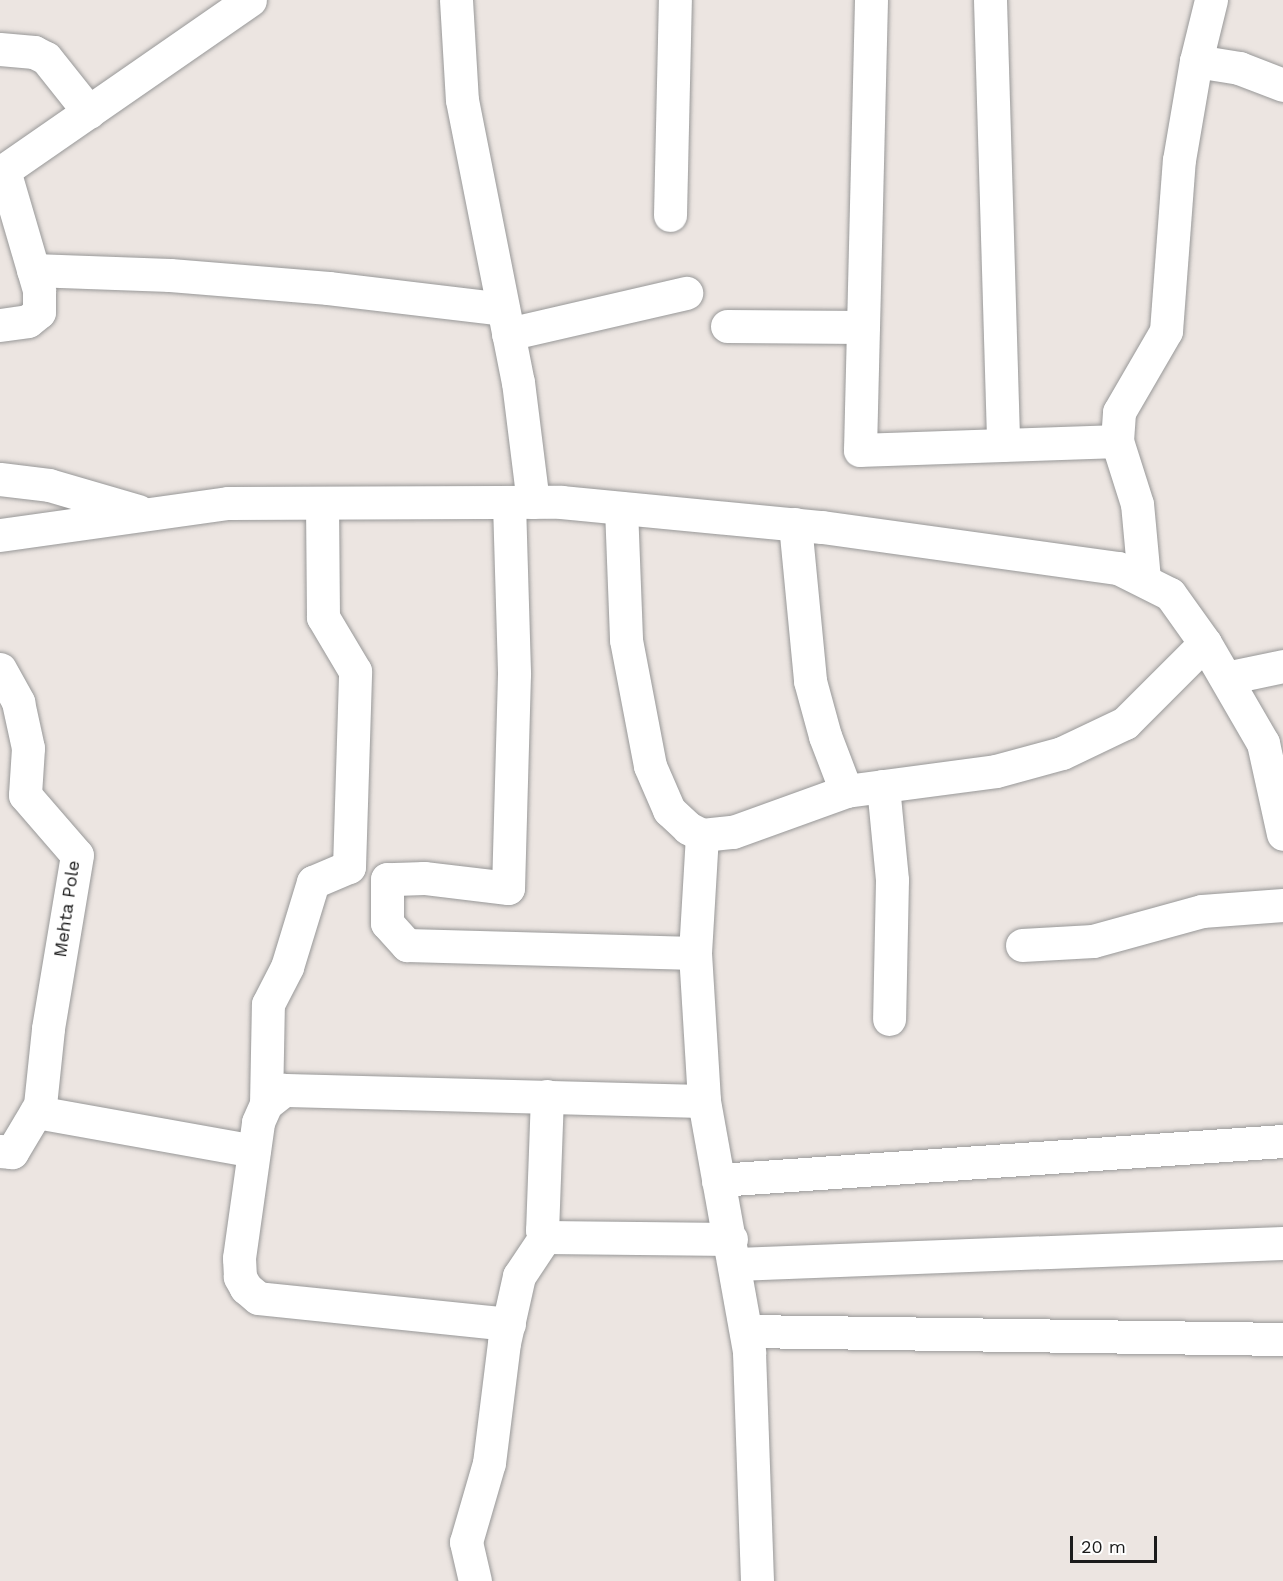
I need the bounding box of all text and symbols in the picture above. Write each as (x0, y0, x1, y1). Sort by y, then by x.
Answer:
street label: Mehta Pole (49, 859, 85, 959)
scale bar (1073, 1524, 1160, 1562)
text: 20 m (1081, 1536, 1126, 1557)

